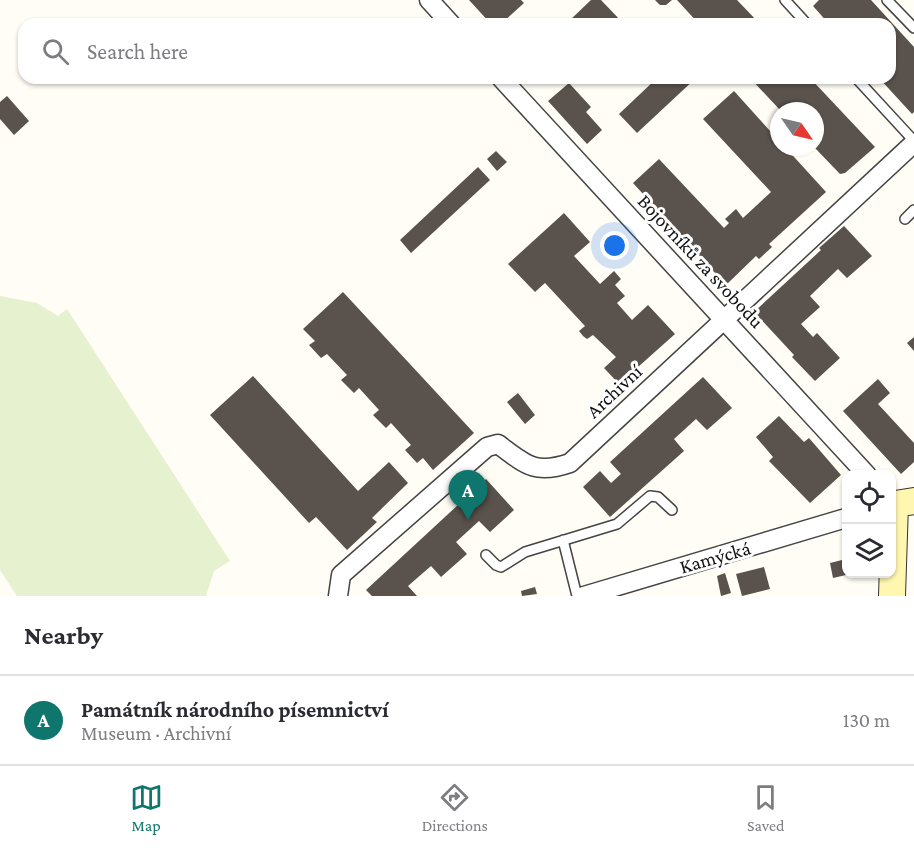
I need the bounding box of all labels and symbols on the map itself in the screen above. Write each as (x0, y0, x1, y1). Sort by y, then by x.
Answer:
north arrow (770, 102, 824, 156)
street label: Bojovníků za svobodu (633, 190, 769, 333)
your location (600, 231, 629, 260)
street label: Archivní (582, 359, 647, 422)
pin: A (448, 470, 488, 520)
street label: Kamýcká (677, 536, 753, 579)

